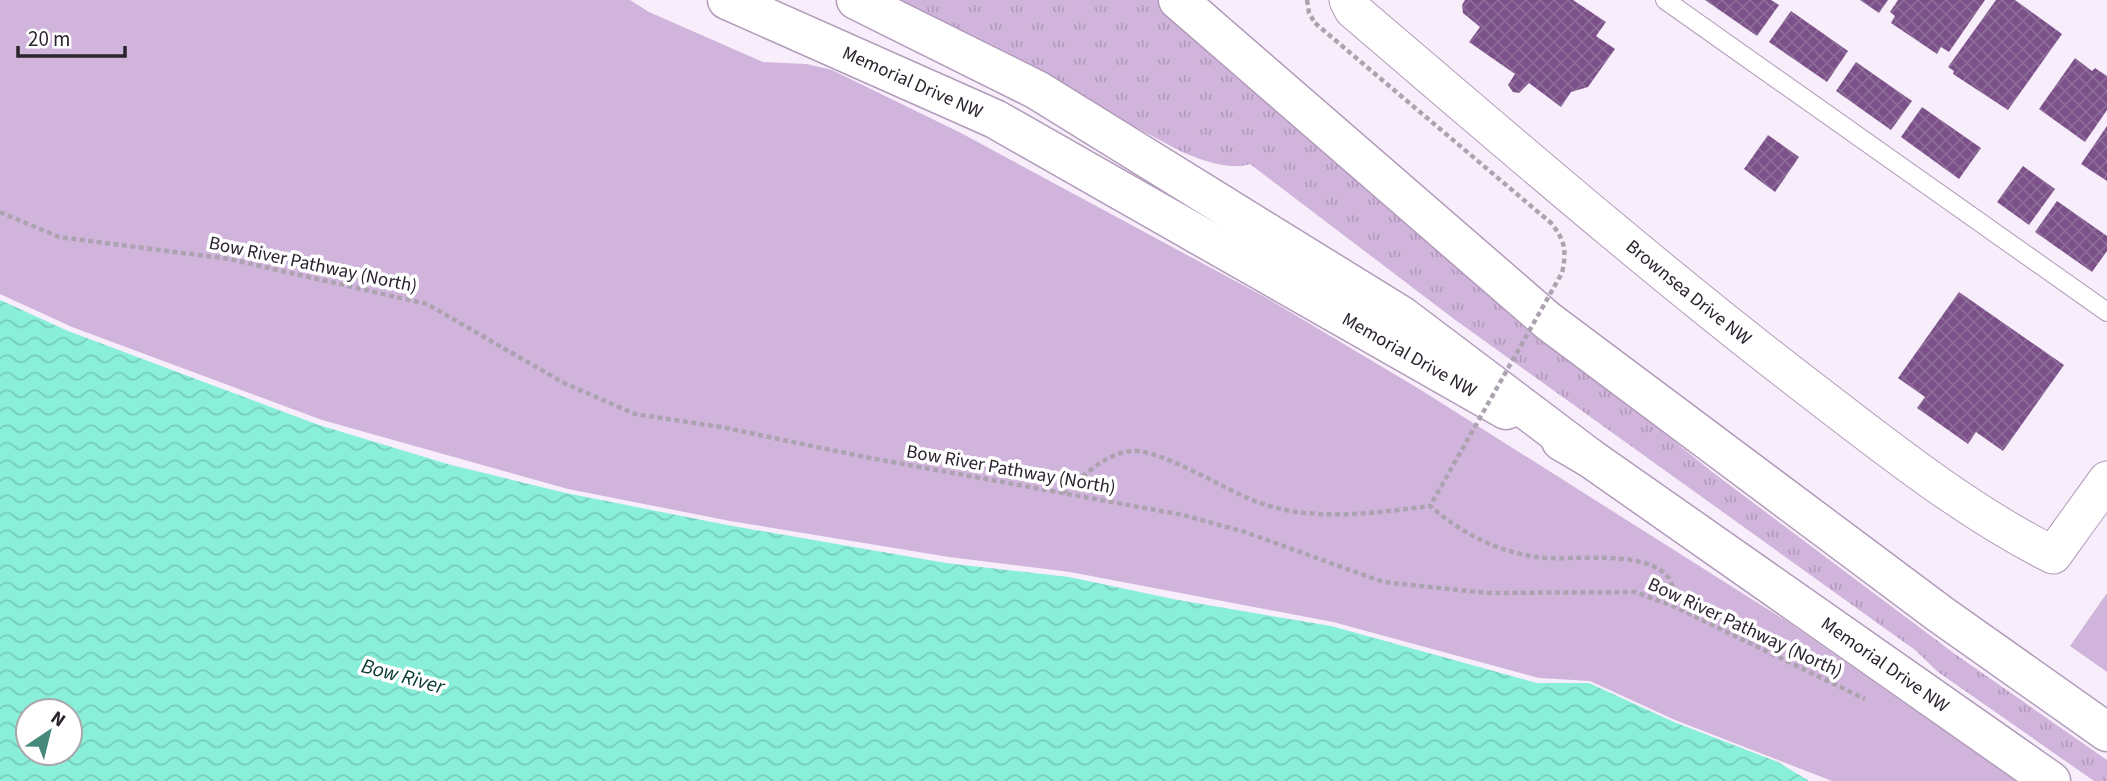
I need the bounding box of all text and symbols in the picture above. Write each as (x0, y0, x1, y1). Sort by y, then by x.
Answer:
scale bar (18, 14, 124, 58)
text: 20 m (28, 24, 70, 54)
street label: Memorial Drive NW (838, 39, 987, 125)
street label: Bow River Pathway (North) (206, 230, 420, 300)
street label: Brownsea Drive NW (1620, 233, 1757, 352)
street label: Memorial Drive NW (1337, 306, 1482, 404)
street label: Bow River Pathway (North) (904, 438, 1118, 502)
street label: Bow River Pathway (North) (1643, 571, 1847, 685)
street label: Memorial Drive NW (1816, 610, 1955, 719)
water label: Bow River (358, 651, 449, 702)
north arrow (14, 697, 84, 767)
text: N (45, 705, 71, 734)

